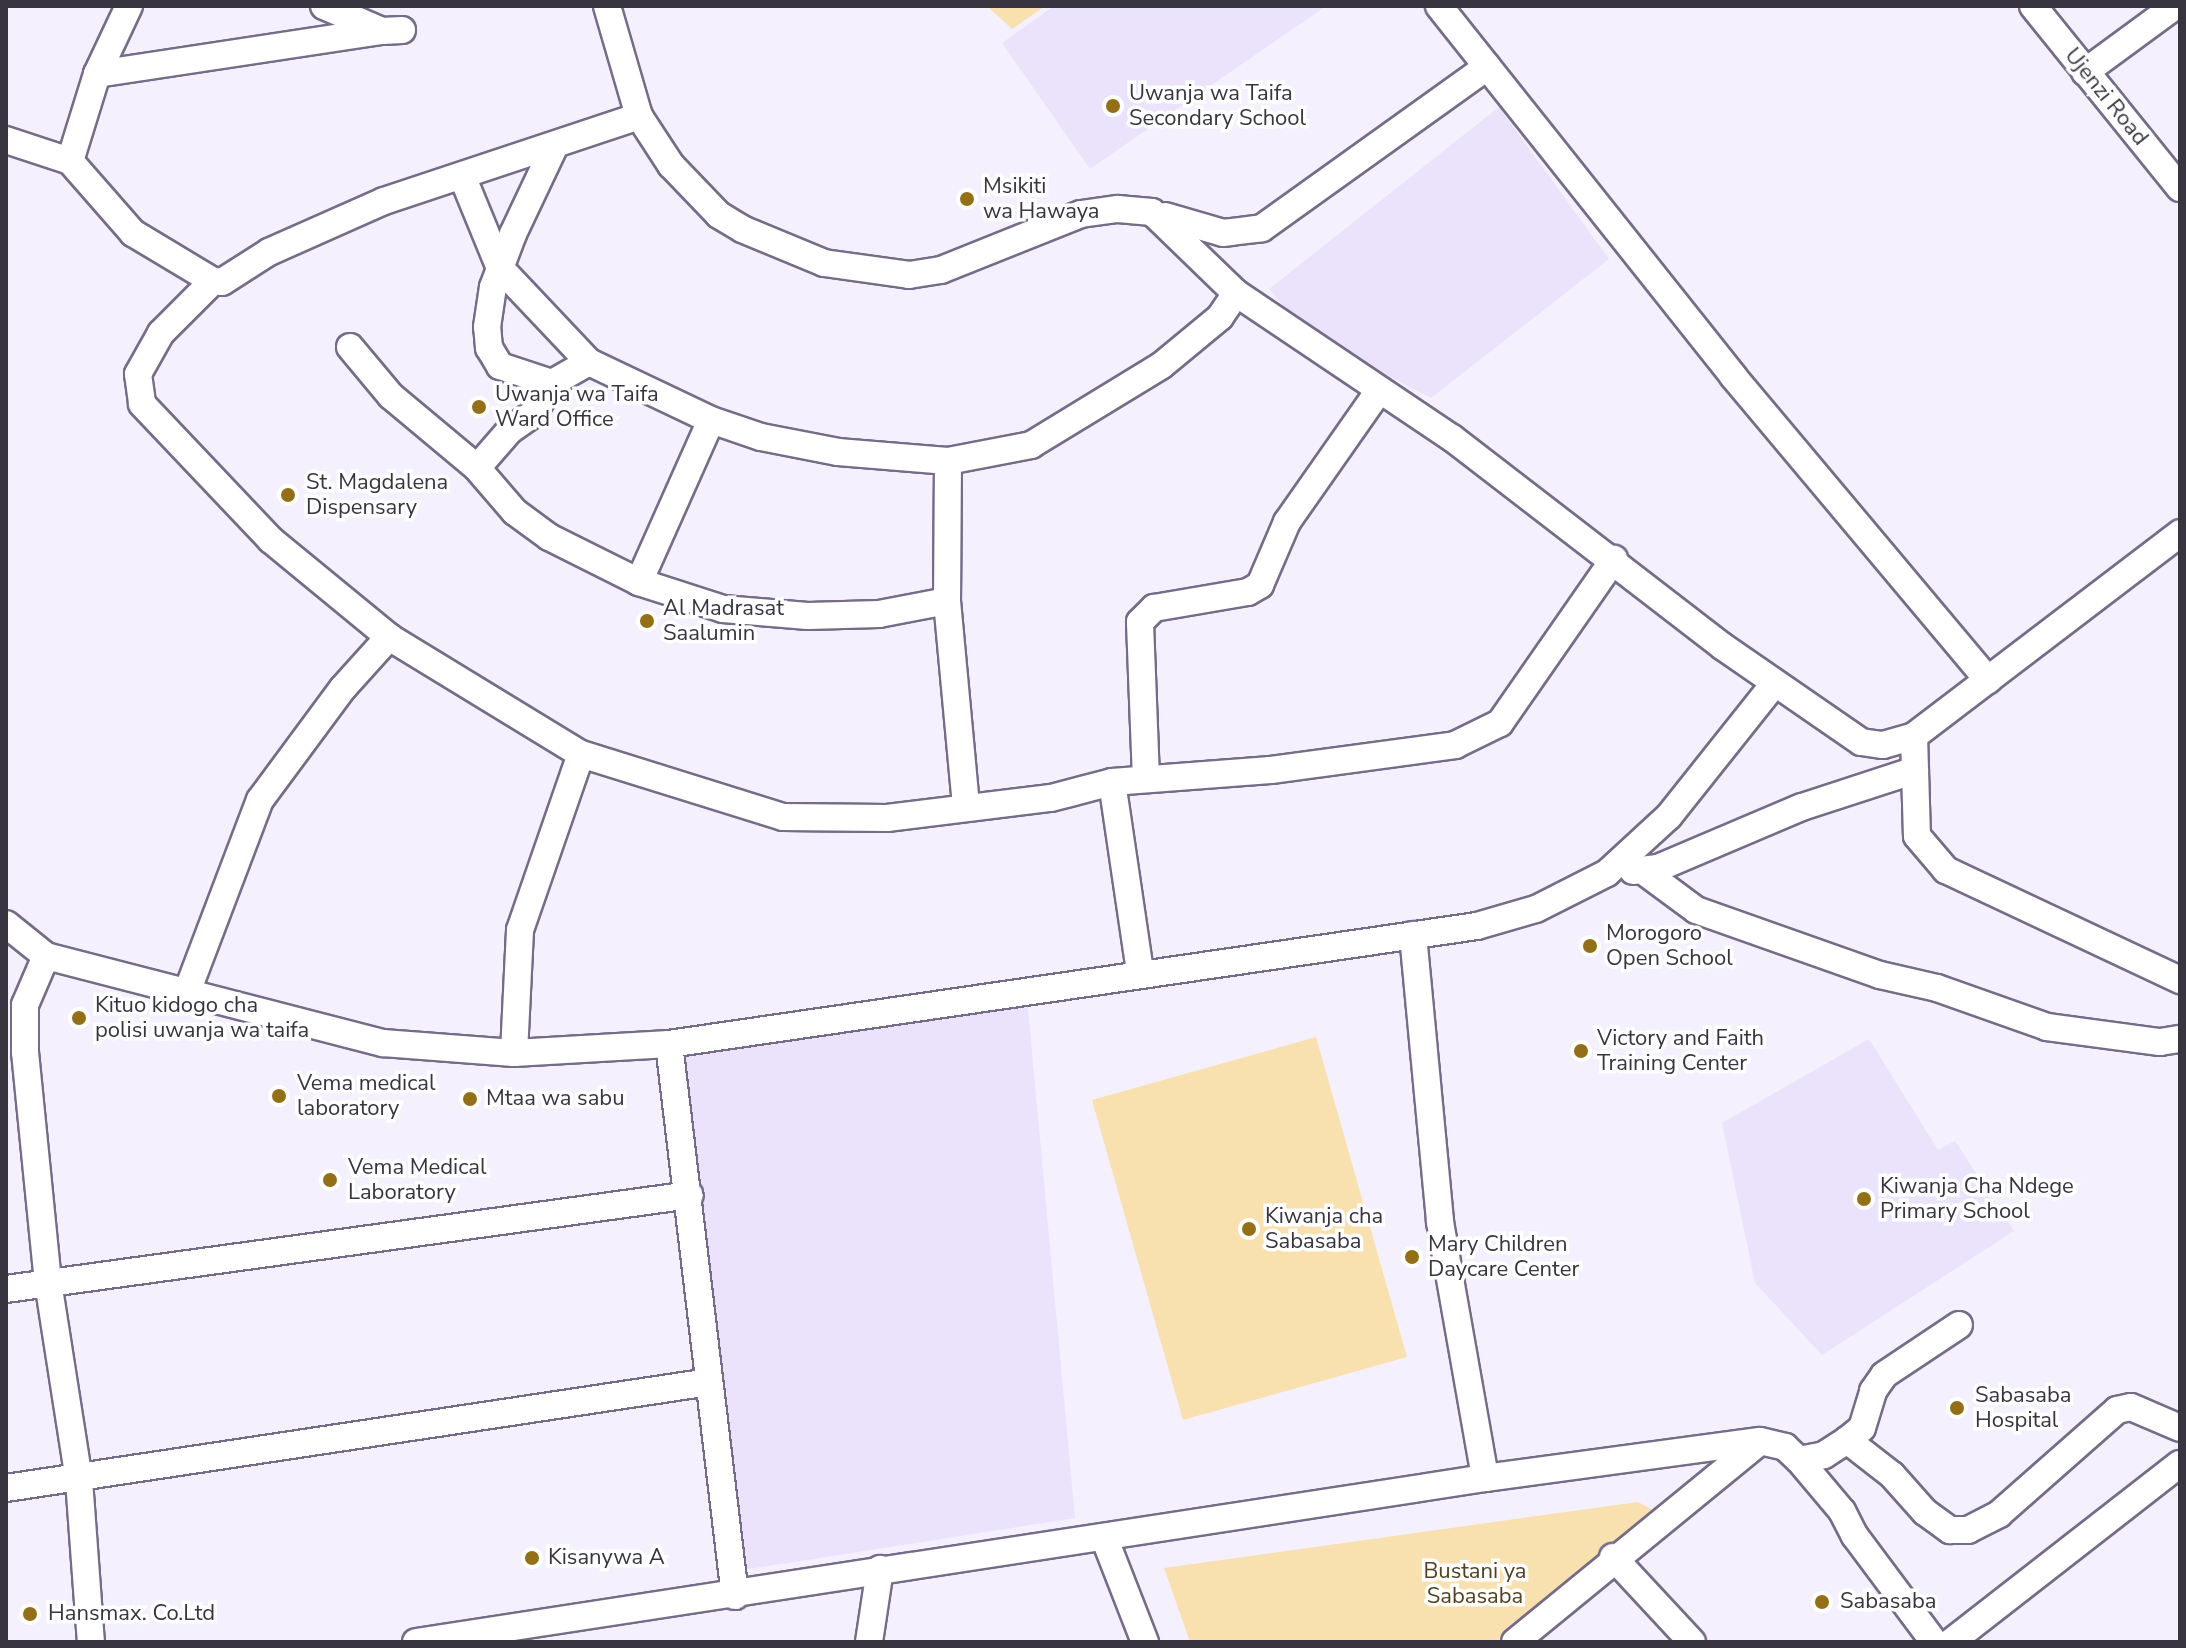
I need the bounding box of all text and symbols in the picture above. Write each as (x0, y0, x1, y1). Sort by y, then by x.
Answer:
street label: Ujenzi Road (2059, 43, 2153, 151)
place label: Uwanja wa Taifa Secondary School (1129, 80, 1306, 132)
marker: Uwanja wa Taifa Secondary School (1104, 97, 1122, 115)
place label: Msikiti wa Hawaya (983, 173, 1099, 224)
marker: Msikiti wa Hawaya (958, 190, 976, 208)
place label: Uwanja wa Taifa Ward Office (495, 381, 659, 432)
marker: Uwanja wa Taifa Ward Office (470, 398, 488, 416)
place label: St. Magdalena Dispensary (306, 469, 448, 520)
marker: St. Magdalena Dispensary (277, 484, 299, 506)
place label: Al Madrasat Saalumin (663, 595, 784, 646)
marker: Al Madrasat Saalumin (638, 612, 656, 630)
place label: Morogoro Open School (1606, 920, 1733, 972)
marker: Morogoro Open School (1581, 937, 1599, 955)
place label: Kituo kidogo cha polisi uwanja wa taifa (95, 992, 309, 1044)
marker: Kituo kidogo cha polisi uwanja wa taifa (70, 1009, 88, 1027)
place label: Victory and Faith Training Center (1597, 1025, 1764, 1076)
marker: Victory and Faith Training Center (1572, 1042, 1590, 1060)
place label: Vema medical laboratory (297, 1070, 435, 1122)
marker: Vema medical laboratory (268, 1085, 290, 1107)
place label: Mtaa wa sabu (486, 1086, 624, 1112)
marker: Mtaa wa sabu (461, 1090, 479, 1108)
place label: Vema Medical Laboratory (348, 1154, 486, 1206)
marker: Vema Medical Laboratory (319, 1169, 341, 1191)
place label: Kiwanja Cha Ndege Primary School (1880, 1173, 2074, 1224)
marker: Kiwanja Cha Ndege Primary School (1855, 1190, 1873, 1208)
place label: Kiwanja cha Sabasaba (1265, 1203, 1383, 1254)
marker: Kiwanja cha Sabasaba (1240, 1220, 1258, 1238)
place label: Mary Children Daycare Center (1428, 1231, 1579, 1282)
marker: Mary Children Daycare Center (1403, 1248, 1421, 1266)
place label: Sabasaba Hospital (1975, 1382, 2071, 1434)
marker: Sabasaba Hospital (1946, 1397, 1968, 1419)
place label: Kisanywa A (548, 1545, 665, 1571)
marker: Kisanywa A (523, 1549, 541, 1567)
park label: Bustani ya Sabasaba (1423, 1558, 1527, 1610)
place label: Sabasaba (1840, 1589, 1936, 1615)
marker: Sabasaba (1811, 1591, 1833, 1613)
place label: Hansmax. Co.Ltd (48, 1601, 215, 1627)
marker: Hansmax. Co.Ltd (19, 1603, 41, 1625)

